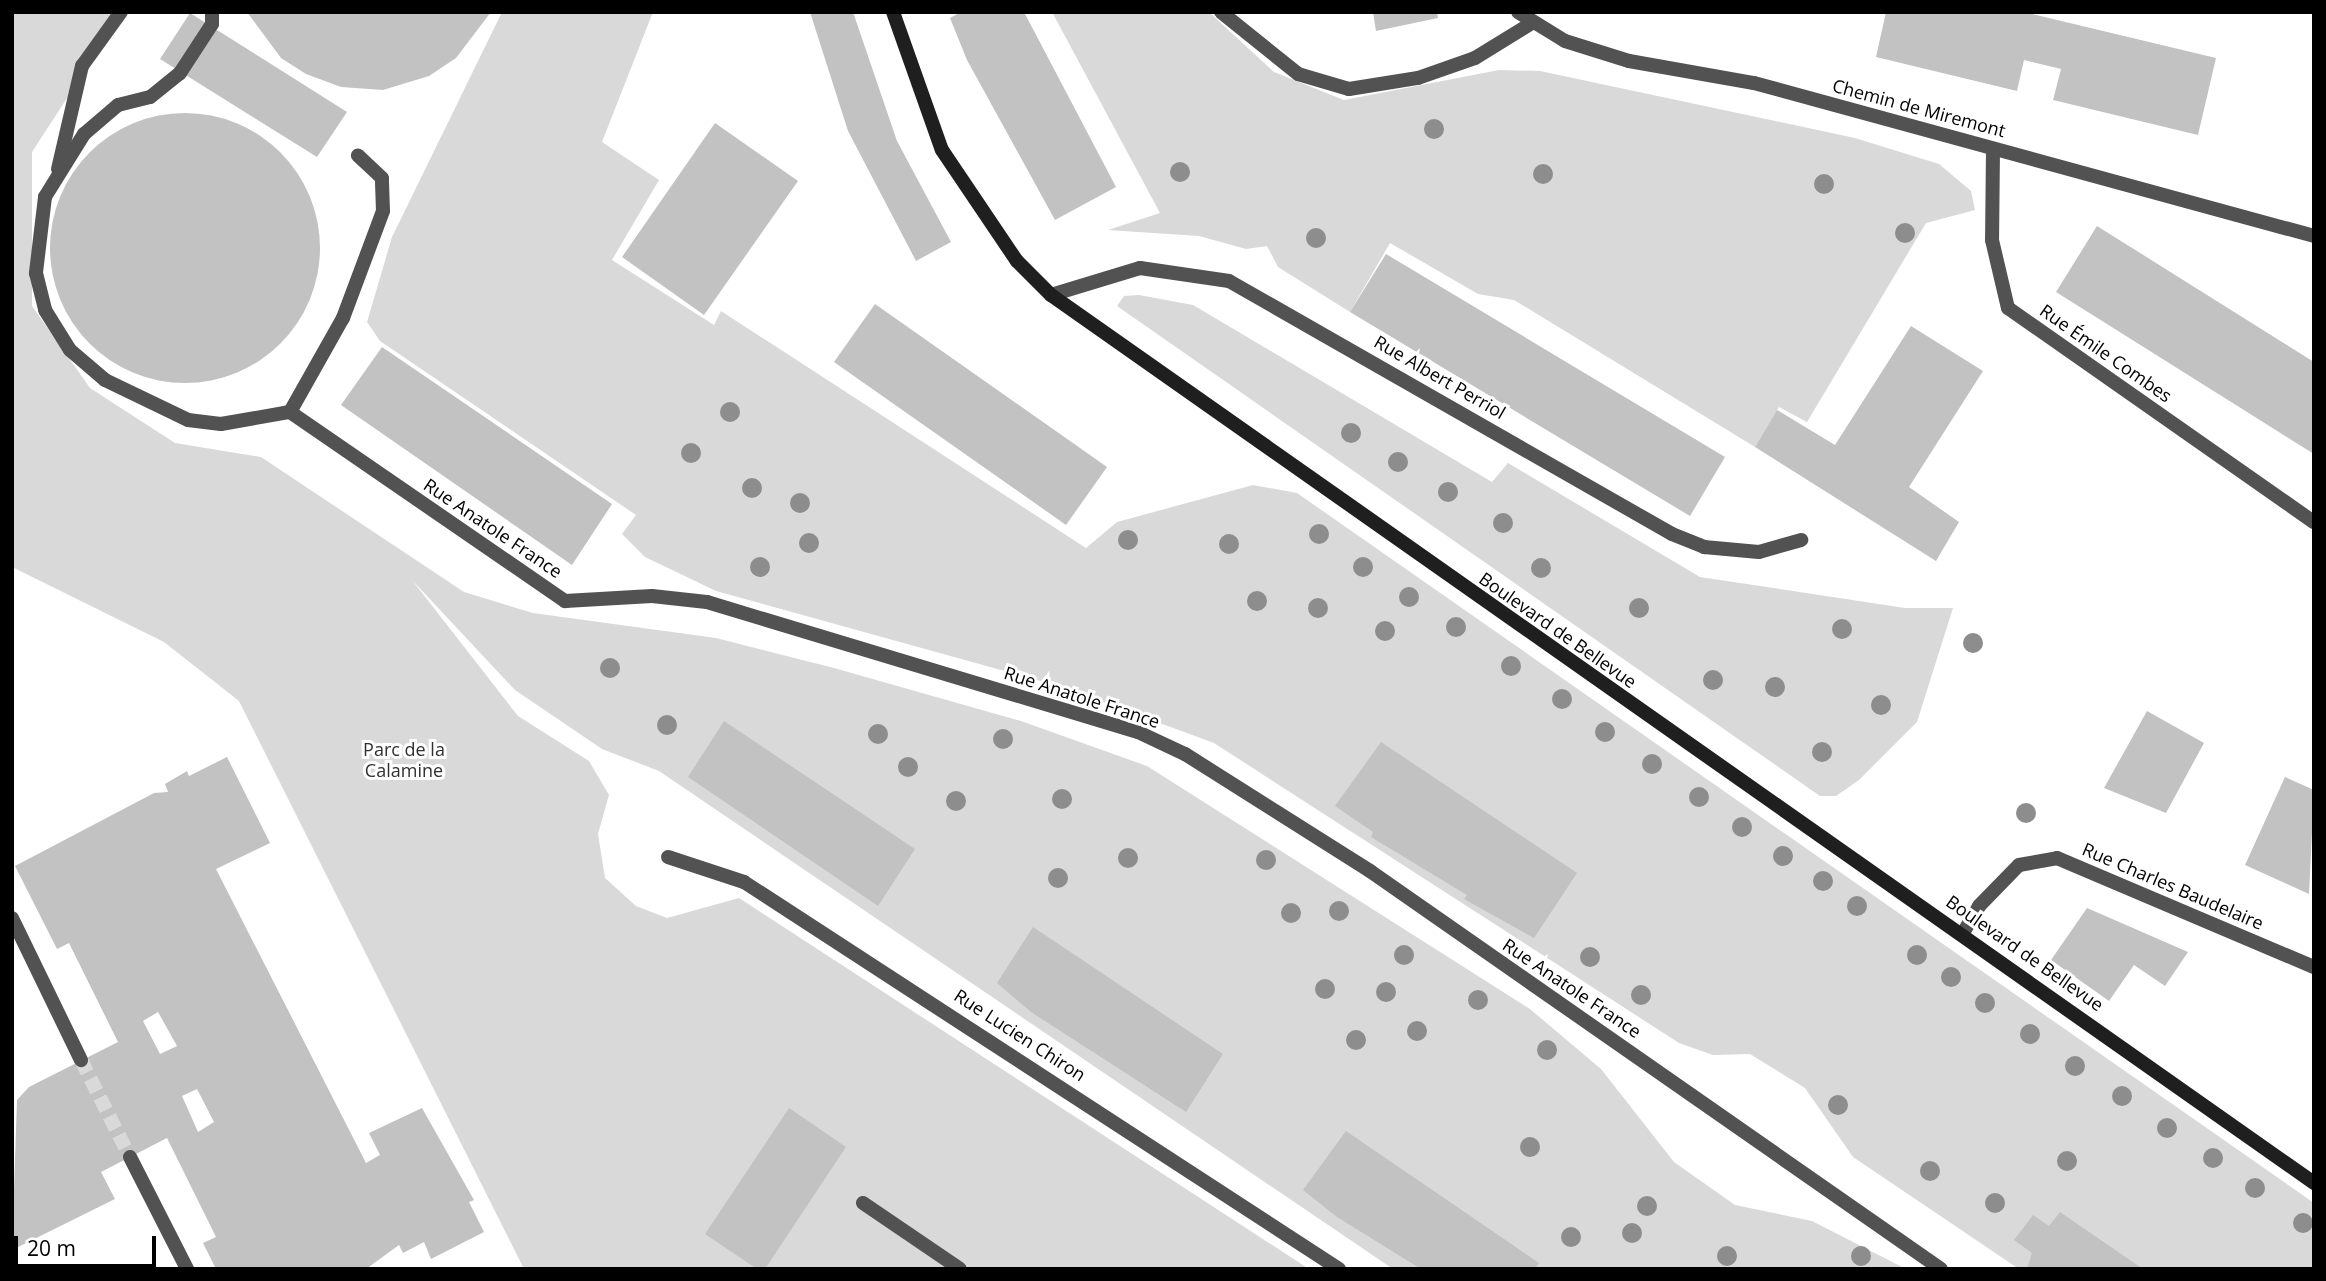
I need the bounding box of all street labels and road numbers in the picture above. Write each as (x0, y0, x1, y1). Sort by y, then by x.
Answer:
street label: Chemin de Miremont (1830, 74, 2008, 142)
street label: Rue Émile Combes (2036, 299, 2176, 407)
street label: Rue Albert Perriol (1371, 331, 1509, 423)
street label: Rue Anatole France (420, 474, 566, 582)
street label: Boulevard de Bellevue (1475, 568, 1641, 692)
street label: Rue Anatole France (1001, 662, 1163, 732)
street label: Rue Charles Baudelaire (2079, 838, 2267, 934)
street label: Boulevard de Bellevue (1942, 891, 2108, 1015)
street label: Rue Anatole France (1499, 934, 1645, 1042)
street label: Rue Lucien Chiron (950, 984, 1090, 1086)

